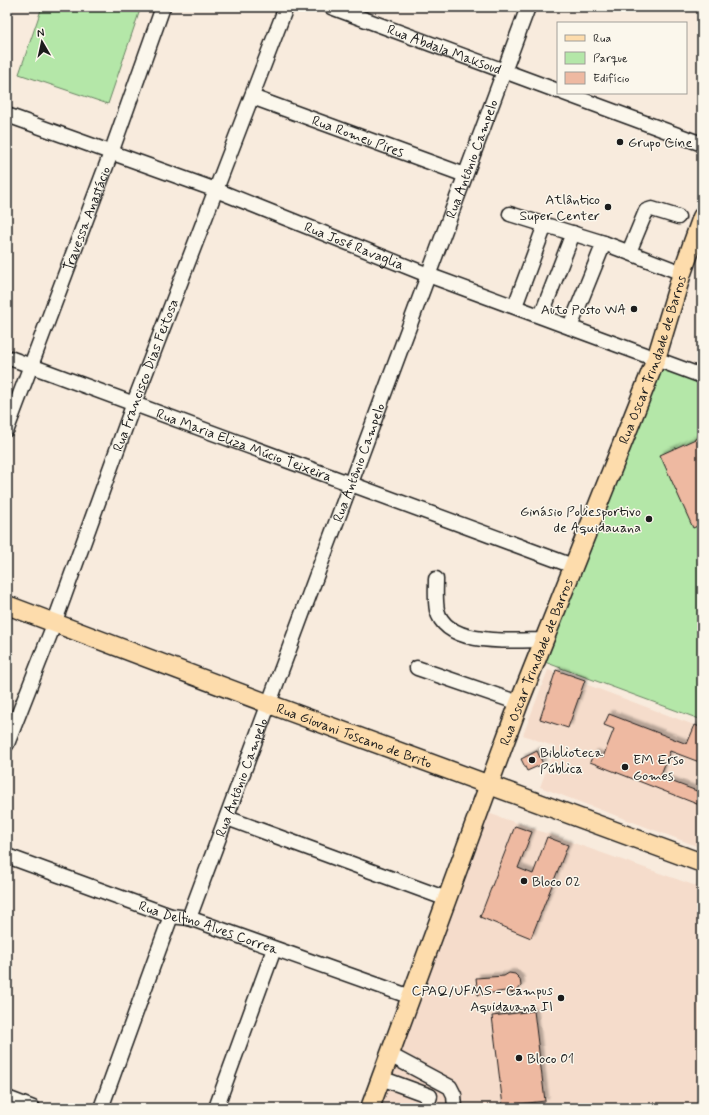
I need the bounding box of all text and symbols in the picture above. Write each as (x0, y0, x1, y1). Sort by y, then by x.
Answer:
street label: Rua Abdala Maksoud (385, 21, 504, 79)
north arrow (22, 22, 62, 62)
legend (557, 22, 687, 94)
text: N (36, 26, 45, 41)
text: Rua (593, 31, 611, 47)
text: Parque (593, 51, 628, 67)
text: Edifício (593, 71, 629, 87)
street label: Rua Antônio Campelo (442, 97, 503, 221)
street label: Rua Romeu Pires (309, 112, 407, 162)
place label: Grupo Cine (628, 134, 692, 152)
marker: Grupo Cine (615, 137, 625, 147)
street label: Travessa Anastácio (59, 164, 115, 273)
place label: Atlântico Super Center (520, 191, 600, 225)
marker: Atlântico Super Center (603, 202, 613, 212)
street label: Rua José Ravaglia (301, 218, 406, 274)
street label: Rua Oscar Trindade de Barros (615, 273, 691, 447)
street label: Rua Francisco Dias Feitosa (109, 296, 183, 454)
place label: Auto Posto WA (541, 301, 626, 319)
marker: Auto Posto WA (629, 304, 639, 314)
street label: Rua Antônio Campelo (329, 401, 390, 525)
street label: Rua Maria Eliza Múcio Teixeira (154, 405, 334, 486)
place label: Ginásio Poliesportivo de Aquidauana (520, 503, 641, 537)
marker: Ginásio Poliesportivo de Aquidauana (644, 514, 654, 524)
street label: Rua Oscar Trindade de Barros (496, 576, 578, 748)
street label: Rua Giovani Toscano de Brito (274, 699, 435, 773)
street label: Rua Antônio Campelo (212, 715, 273, 840)
place label: Biblioteca Pública (540, 744, 603, 778)
place label: EM Erso Gomes (633, 751, 684, 785)
marker: Biblioteca Pública (527, 755, 537, 765)
marker: EM Erso Gomes (620, 762, 630, 772)
place label: Bloco 02 (532, 873, 580, 891)
marker: Bloco 02 (519, 876, 529, 886)
street label: Rua Delfino Alves Correa (136, 897, 281, 959)
place label: CPAQ/UFMS - Campus Aquidauana II (411, 982, 553, 1016)
marker: CPAQ/UFMS - Campus Aquidauana II (556, 993, 566, 1003)
place label: Bloco 01 (527, 1050, 574, 1068)
marker: Bloco 01 (514, 1053, 524, 1063)

